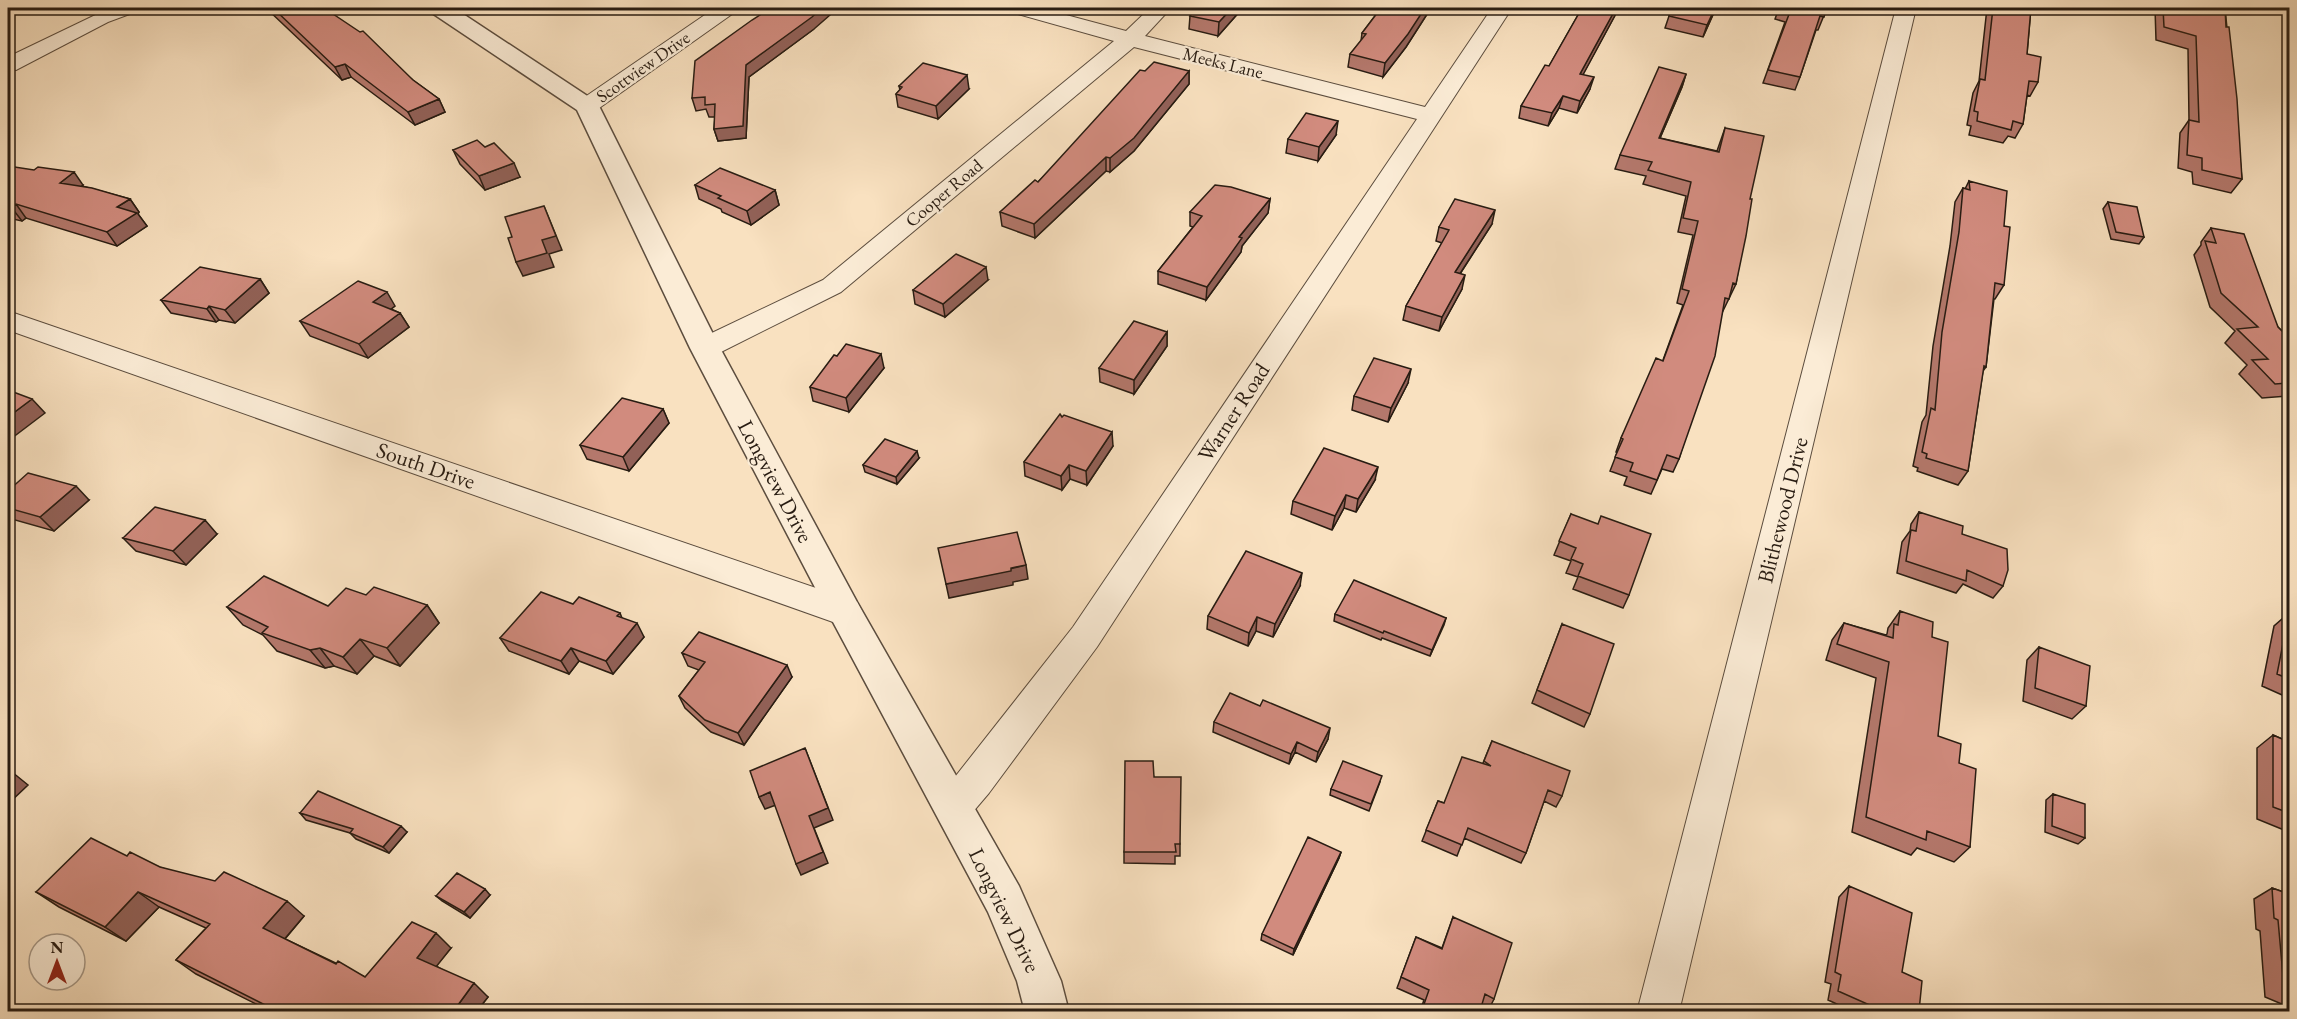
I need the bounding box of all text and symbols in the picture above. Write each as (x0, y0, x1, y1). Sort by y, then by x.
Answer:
street label: Scottview Drive (591, 26, 694, 107)
street label: Meeks Lane (1181, 41, 1266, 84)
street label: Cooper Road (900, 153, 988, 232)
street label: Warner Road (1191, 357, 1277, 467)
street label: Longview Drive (731, 415, 820, 548)
street label: Blithewood Drive (1750, 434, 1815, 586)
street label: South Drive (373, 435, 479, 496)
street label: Longview Drive (962, 843, 1047, 978)
north arrow (27, 932, 87, 992)
text: N (51, 937, 64, 958)

